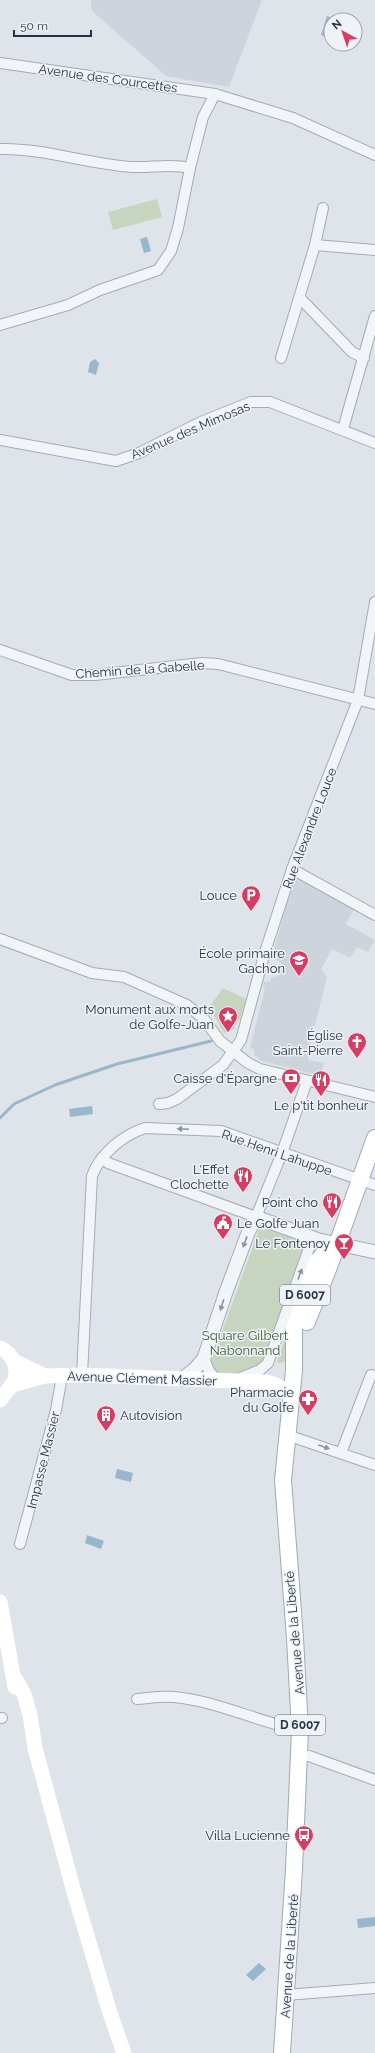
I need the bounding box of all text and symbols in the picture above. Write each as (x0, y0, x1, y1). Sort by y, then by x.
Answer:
scale bar (14, 12, 91, 38)
north arrow (323, 12, 363, 52)
text: N (329, 17, 344, 32)
text: 50 m (20, 19, 48, 33)
street label: Avenue des Courcettes (38, 61, 178, 96)
street label: Avenue des Mimosas (128, 399, 252, 462)
street label: Chemin de la Gabelle (75, 657, 206, 681)
street label: Rue Alexandre Louce (279, 765, 340, 891)
parking icon: Louce (240, 884, 262, 912)
place label: Louce (199, 888, 237, 903)
place label: École primaire Gachon (199, 946, 285, 976)
school or university icon: École primaire Gachon (288, 949, 310, 977)
place label: Monument aux morts de Golfe-Juan (85, 1002, 214, 1032)
place icon: Monument aux morts de Golfe-Juan (217, 1005, 239, 1033)
place label: Église Saint-Pierre (273, 1028, 343, 1058)
church icon: Église Saint-Pierre (346, 1031, 368, 1059)
bank icon: Caisse d'Épargne (280, 1067, 302, 1095)
restaurant icon: Le p'tit bonheur (310, 1069, 332, 1097)
place label: Caisse d'Épargne (173, 1071, 277, 1086)
place label: Le p'tit bonheur (274, 1098, 369, 1113)
one-way arrow (177, 1126, 189, 1133)
street label: Rue Henri Lahuppe (220, 1126, 335, 1179)
place label: L'Effet Clochette (170, 1162, 230, 1192)
restaurant icon: L'Effet Clochette (232, 1165, 254, 1193)
restaurant icon: Point cho (321, 1191, 343, 1219)
place label: Point cho (262, 1195, 318, 1210)
public building icon: Le Golfe Juan (212, 1212, 234, 1240)
place label: Le Golfe Juan (237, 1216, 319, 1231)
bar icon: Le Fontenoy (333, 1232, 355, 1260)
place label: Le Fontenoy (255, 1236, 330, 1251)
one-way arrow (241, 1237, 247, 1249)
one-way arrow (297, 1267, 303, 1279)
road number: D 6007 (280, 1285, 330, 1305)
one-way arrow (219, 1299, 225, 1311)
park label: Square Gilbert Nabonnand (202, 1328, 289, 1358)
street label: Avenue Clément Massier (67, 1368, 218, 1389)
place label: Pharmacie du Golfe (230, 1385, 294, 1415)
pharmacy icon: Pharmacie du Golfe (297, 1388, 319, 1416)
building icon: Autovision (95, 1404, 117, 1432)
place label: Autovision (120, 1408, 182, 1423)
street label: Impasse Massier (24, 1409, 63, 1510)
one-way arrow (319, 1445, 331, 1451)
street label: Avenue de la Liberté (282, 1570, 307, 1696)
road number: D 6007 (275, 1715, 325, 1735)
bus stop icon: Villa Lucienne (293, 1824, 315, 1852)
place label: Villa Lucienne (205, 1828, 290, 1843)
street label: Avenue de la Liberté (278, 1893, 301, 2019)

